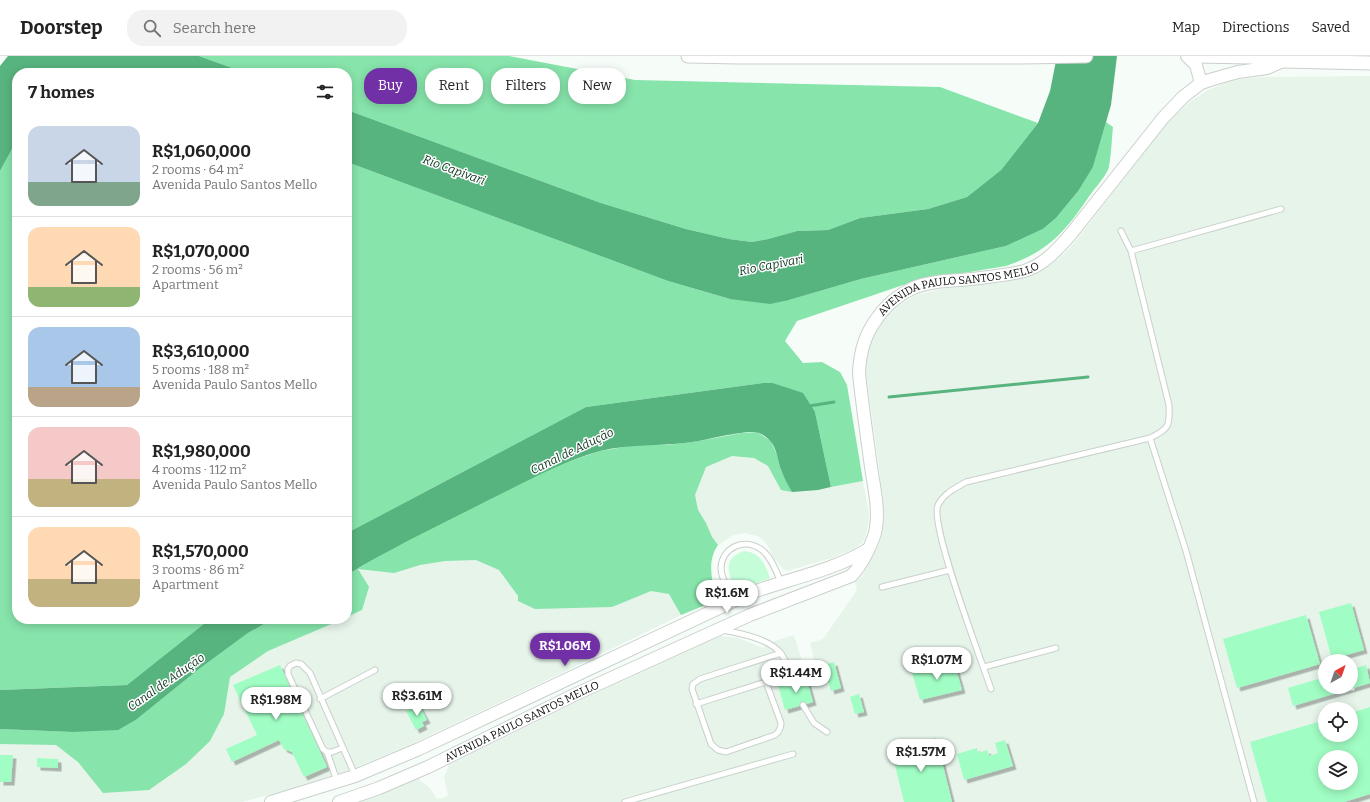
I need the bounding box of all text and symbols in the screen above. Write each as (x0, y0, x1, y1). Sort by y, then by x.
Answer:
search box (127, 10, 407, 46)
text: Doorstep (20, 16, 103, 39)
icon: search (141, 17, 163, 39)
text: Search here (173, 19, 256, 37)
text: Map (1172, 19, 1200, 36)
text: Directions (1222, 19, 1290, 36)
text: Saved (1312, 19, 1350, 36)
chip: Buy (364, 68, 417, 104)
chip: Rent (425, 68, 483, 104)
chip: Filters (491, 68, 560, 104)
chip: New (568, 68, 626, 104)
icon: filters (314, 81, 336, 103)
text: 7 homes (28, 82, 95, 103)
text: R$1,060,000 (152, 141, 251, 162)
icon: home (60, 142, 108, 190)
water label: Rio Capivari (421, 152, 488, 188)
text: 2 rooms · 64 m² (152, 162, 244, 177)
text: Avenida Paulo Santos Mello (152, 177, 317, 192)
text: R$1,070,000 (152, 241, 250, 262)
icon: home (60, 243, 108, 291)
water label: Rio Capivari (738, 252, 805, 278)
street label: AVENIDA PAULO SANTOS MELLO (875, 259, 1042, 319)
text: 2 rooms · 56 m² (152, 262, 243, 277)
text: Apartment (152, 277, 219, 292)
text: R$3,610,000 (152, 341, 249, 362)
icon: home (60, 343, 108, 391)
text: 5 rooms · 188 m² (152, 362, 249, 377)
text: Avenida Paulo Santos Mello (152, 377, 317, 392)
water label: Canal de Adução (528, 425, 616, 477)
text: R$1,980,000 (152, 441, 251, 462)
icon: home (60, 443, 108, 491)
text: 4 rooms · 112 m² (152, 462, 246, 477)
text: Avenida Paulo Santos Mello (152, 477, 317, 492)
text: R$1,570,000 (152, 541, 249, 562)
icon: home (60, 543, 108, 591)
text: 3 rooms · 86 m² (152, 562, 244, 577)
text: Apartment (152, 577, 219, 592)
pin: R$1.6M (694, 580, 760, 614)
text: R$1.6M (705, 585, 749, 600)
pin: R$1.06M (528, 633, 602, 667)
text: R$1.06M (539, 638, 591, 653)
pin: R$1.07M (900, 647, 974, 681)
water label: Canal de Adução (125, 650, 207, 714)
text: R$1.07M (911, 652, 963, 667)
north arrow (1318, 654, 1358, 694)
map controls (1318, 654, 1358, 790)
pin: R$1.44M (759, 660, 833, 694)
text: R$1.44M (770, 665, 822, 680)
street label: AVENIDA PAULO SANTOS MELLO (442, 678, 601, 765)
pin: R$3.61M (380, 683, 454, 717)
pin: R$1.98M (239, 687, 313, 721)
text: R$3.61M (392, 688, 442, 703)
text: R$1.98M (250, 692, 302, 707)
button: locate (1318, 702, 1358, 742)
pin: R$1.57M (884, 739, 958, 773)
text: R$1.57M (896, 744, 946, 759)
button: layers (1318, 750, 1358, 790)

